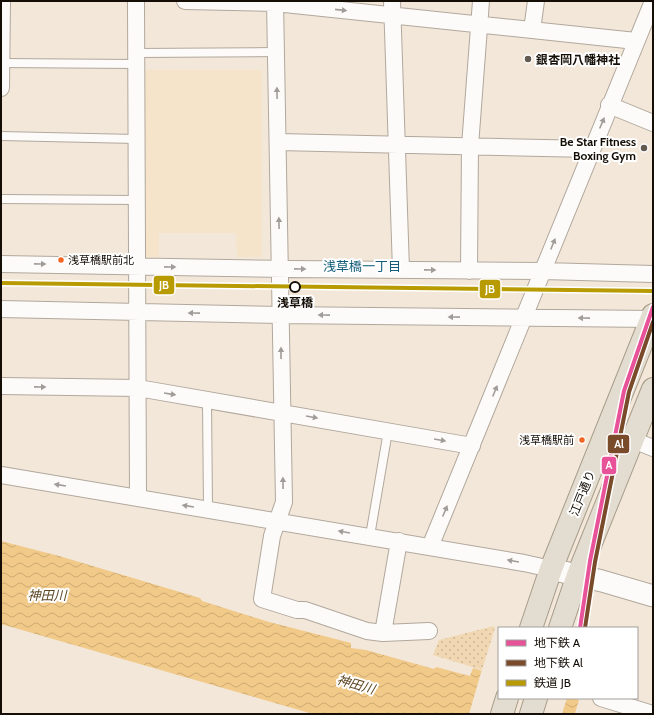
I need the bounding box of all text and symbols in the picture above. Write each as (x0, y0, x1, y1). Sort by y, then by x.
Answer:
one-way arrow (335, 7, 347, 13)
place label: 銀杏岡八幡神社 (535, 52, 620, 67)
marker: 銀杏岡八幡神社 (523, 54, 533, 64)
one-way arrow (274, 86, 280, 99)
one-way arrow (599, 118, 605, 129)
place label: Be Star Fitness Boxing Gym (560, 134, 636, 163)
marker: Be Star Fitness Boxing Gym (639, 143, 649, 153)
one-way arrow (276, 216, 282, 229)
one-way arrow (551, 237, 557, 249)
place label: 浅草橋駅前北 (68, 253, 134, 267)
marker: 浅草橋駅前北 (56, 255, 66, 265)
district label: 浅草橋一丁目 (323, 258, 401, 274)
one-way arrow (34, 261, 46, 268)
one-way arrow (164, 264, 177, 270)
one-way arrow (294, 266, 307, 272)
one-way arrow (424, 267, 437, 273)
line badge: JB (153, 275, 175, 295)
text: JB (158, 278, 169, 292)
line badge: JB (479, 279, 501, 299)
marker: 浅草橋 (289, 281, 301, 293)
text: JB (484, 282, 495, 296)
place label: 浅草橋 (277, 295, 314, 310)
one-way arrow (187, 310, 200, 316)
one-way arrow (318, 312, 330, 319)
one-way arrow (447, 314, 460, 320)
one-way arrow (577, 315, 590, 321)
one-way arrow (278, 346, 284, 359)
one-way arrow (34, 383, 46, 390)
one-way arrow (492, 385, 498, 396)
one-way arrow (163, 391, 176, 397)
one-way arrow (305, 415, 318, 421)
place label: 浅草橋駅前 (519, 433, 574, 447)
line badge: Al (607, 434, 630, 454)
marker: 浅草橋駅前 (577, 435, 587, 445)
text: Al (614, 437, 624, 451)
one-way arrow (433, 438, 446, 444)
line badge: A (601, 456, 617, 475)
text: A (606, 458, 613, 472)
street label: 江戸通り (566, 468, 598, 518)
one-way arrow (280, 476, 286, 489)
one-way arrow (54, 482, 66, 488)
one-way arrow (182, 503, 194, 509)
one-way arrow (442, 505, 448, 516)
one-way arrow (338, 529, 350, 535)
one-way arrow (507, 558, 519, 564)
water label: 神田川 (27, 587, 68, 603)
legend (498, 627, 638, 699)
text: 地下鉄 A (534, 635, 581, 650)
text: 地下鉄 Al (534, 655, 583, 670)
water label: 神田川 (335, 671, 379, 698)
text: 鉄道 JB (534, 675, 571, 690)

